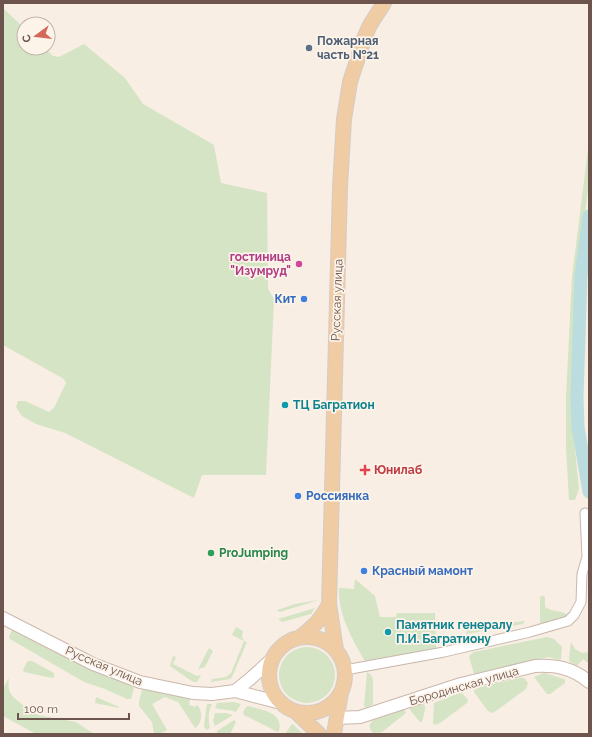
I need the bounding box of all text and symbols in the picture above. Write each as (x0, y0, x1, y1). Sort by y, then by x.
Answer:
north arrow (16, 16, 56, 56)
text: С (19, 33, 34, 44)
place label: Пожарная часть №21 (317, 34, 379, 62)
marker: Пожарная часть №21 (304, 43, 314, 53)
place label: гостиница "Изумруд" (230, 250, 291, 278)
marker: гостиница "Изумруд" (294, 259, 304, 269)
street label: Русская улица (329, 259, 345, 341)
place label: Кит (274, 292, 296, 306)
marker: Кит (299, 294, 309, 304)
place label: ТЦ Багратион (293, 398, 375, 412)
marker: ТЦ Багратион (280, 400, 290, 410)
place label: Юнилаб (374, 463, 423, 477)
marker: Юнилаб (359, 464, 371, 476)
place label: Россиянка (306, 489, 369, 503)
marker: Россиянка (293, 491, 303, 501)
place label: ProJumping (219, 546, 288, 560)
marker: ProJumping (206, 548, 216, 558)
place label: Красный мамонт (372, 564, 473, 578)
marker: Красный мамонт (359, 566, 369, 576)
place label: Памятник генералу П.И. Багратиону (396, 618, 513, 646)
marker: Памятник генералу П.И. Багратиону (383, 627, 393, 637)
street label: Русская улица (63, 643, 145, 689)
street label: Бородинская улица (408, 664, 520, 708)
scale bar (18, 695, 129, 721)
text: 100 m (24, 702, 58, 716)

